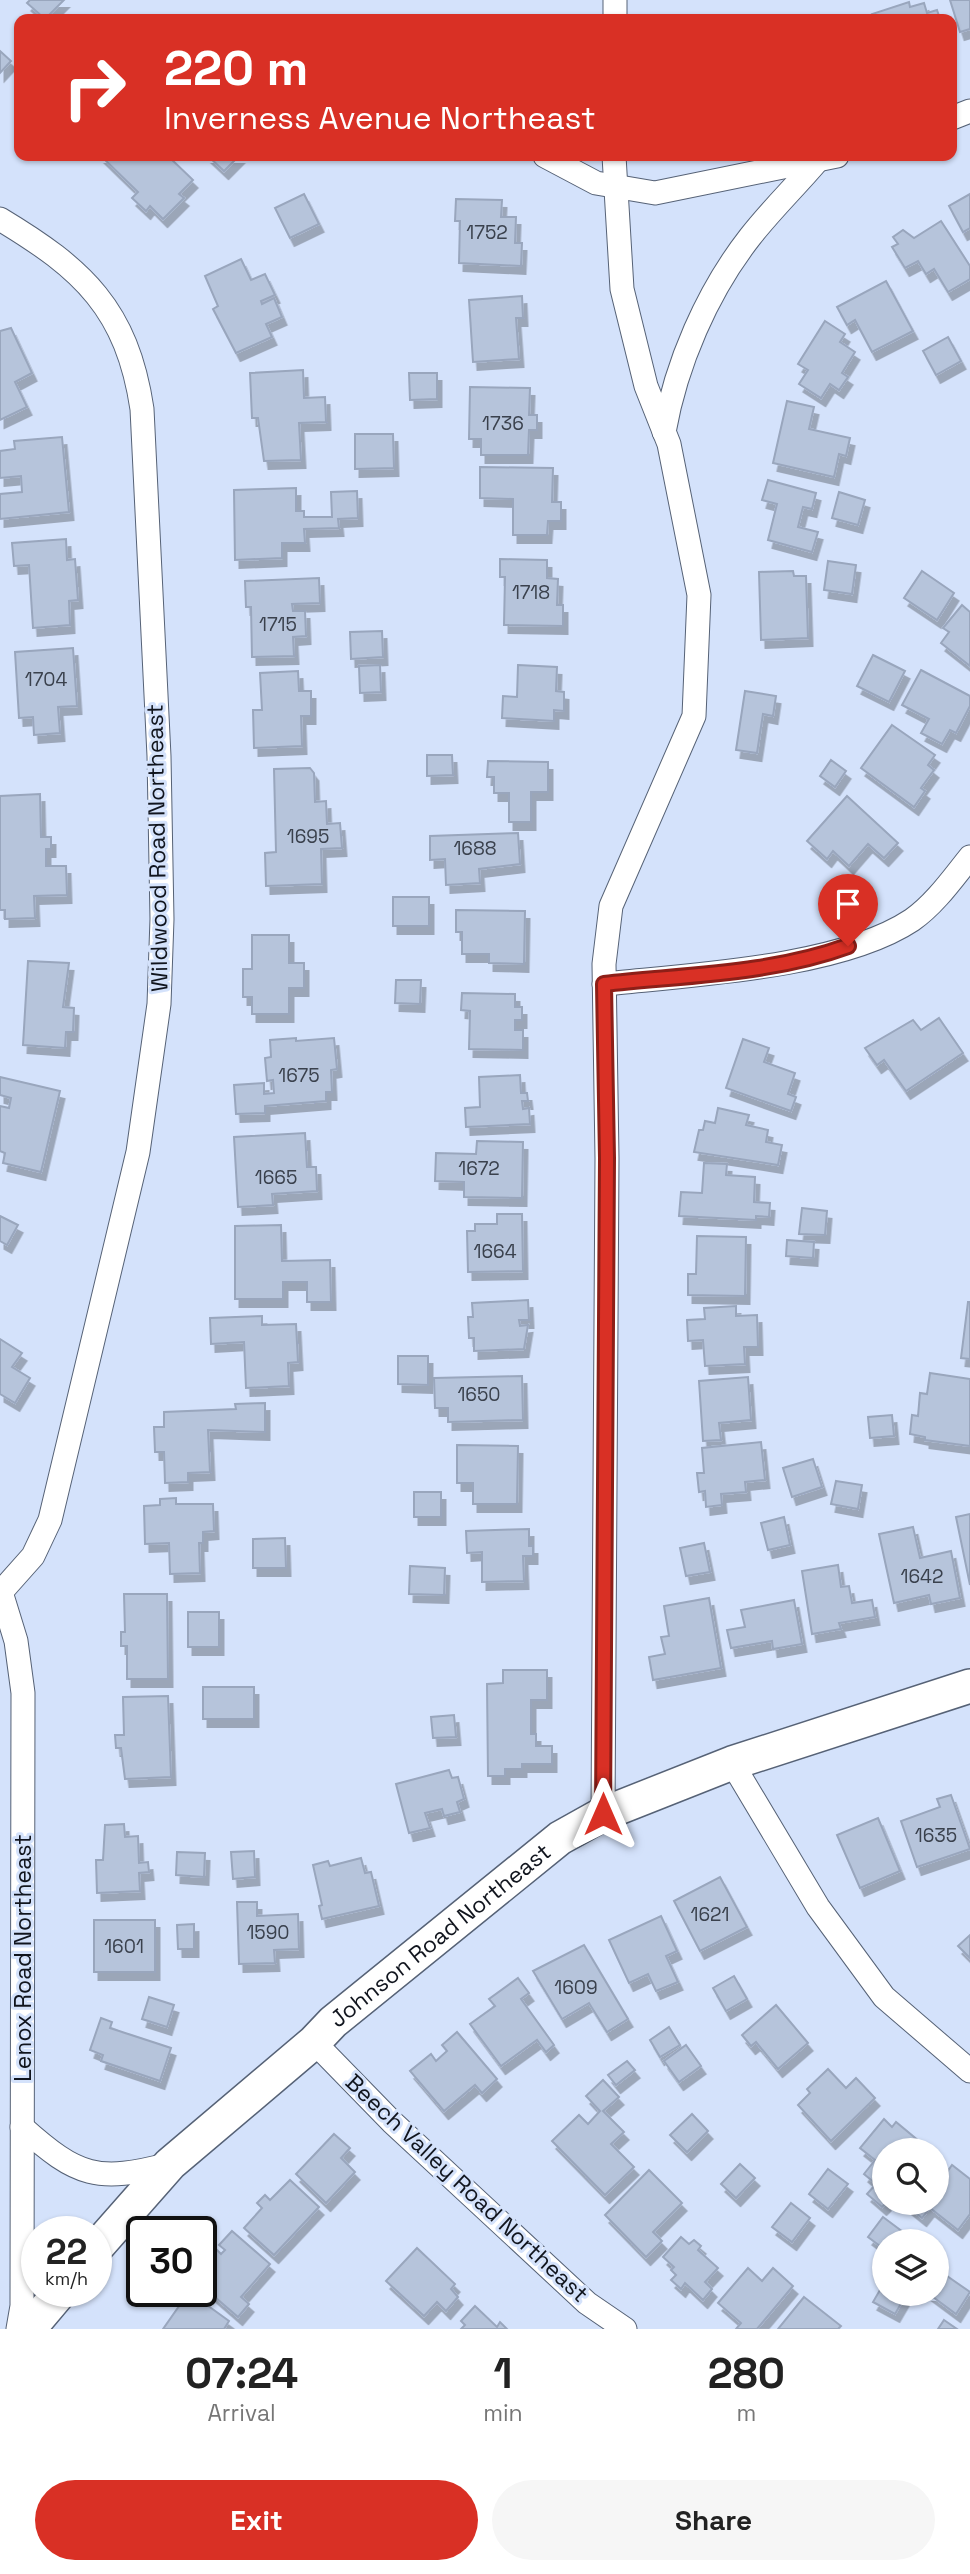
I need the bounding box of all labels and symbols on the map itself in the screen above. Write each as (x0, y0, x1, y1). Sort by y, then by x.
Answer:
house number: 1752 (466, 220, 508, 245)
house number: 1736 (482, 411, 524, 436)
house number: 1718 (512, 580, 550, 605)
house number: 1715 (259, 612, 297, 637)
house number: 1704 (25, 667, 67, 692)
street label: Wildwood Road Northeast (139, 704, 175, 992)
house number: 1695 (287, 824, 329, 849)
house number: 1688 (453, 836, 497, 861)
pin (818, 874, 878, 946)
house number: 1675 (278, 1063, 320, 1088)
house number: 1672 (458, 1156, 500, 1181)
house number: 1665 (255, 1165, 297, 1190)
house number: 1664 (473, 1239, 517, 1264)
house number: 1650 (457, 1382, 501, 1407)
house number: 1642 (901, 1564, 943, 1589)
position arrow (566, 1777, 640, 1851)
house number: 1635 (915, 1823, 957, 1848)
street label: Lenox Road Northeast (8, 1834, 38, 2082)
street label: Johnson Road Northeast (323, 1837, 557, 2034)
house number: 1621 (691, 1902, 729, 1927)
house number: 1590 (246, 1920, 290, 1945)
house number: 1601 (104, 1934, 144, 1959)
house number: 1609 (554, 1975, 598, 2000)
street label: Beech Valley Road Northeast (339, 2067, 595, 2309)
speed limit sign: 30 (126, 2216, 217, 2307)

